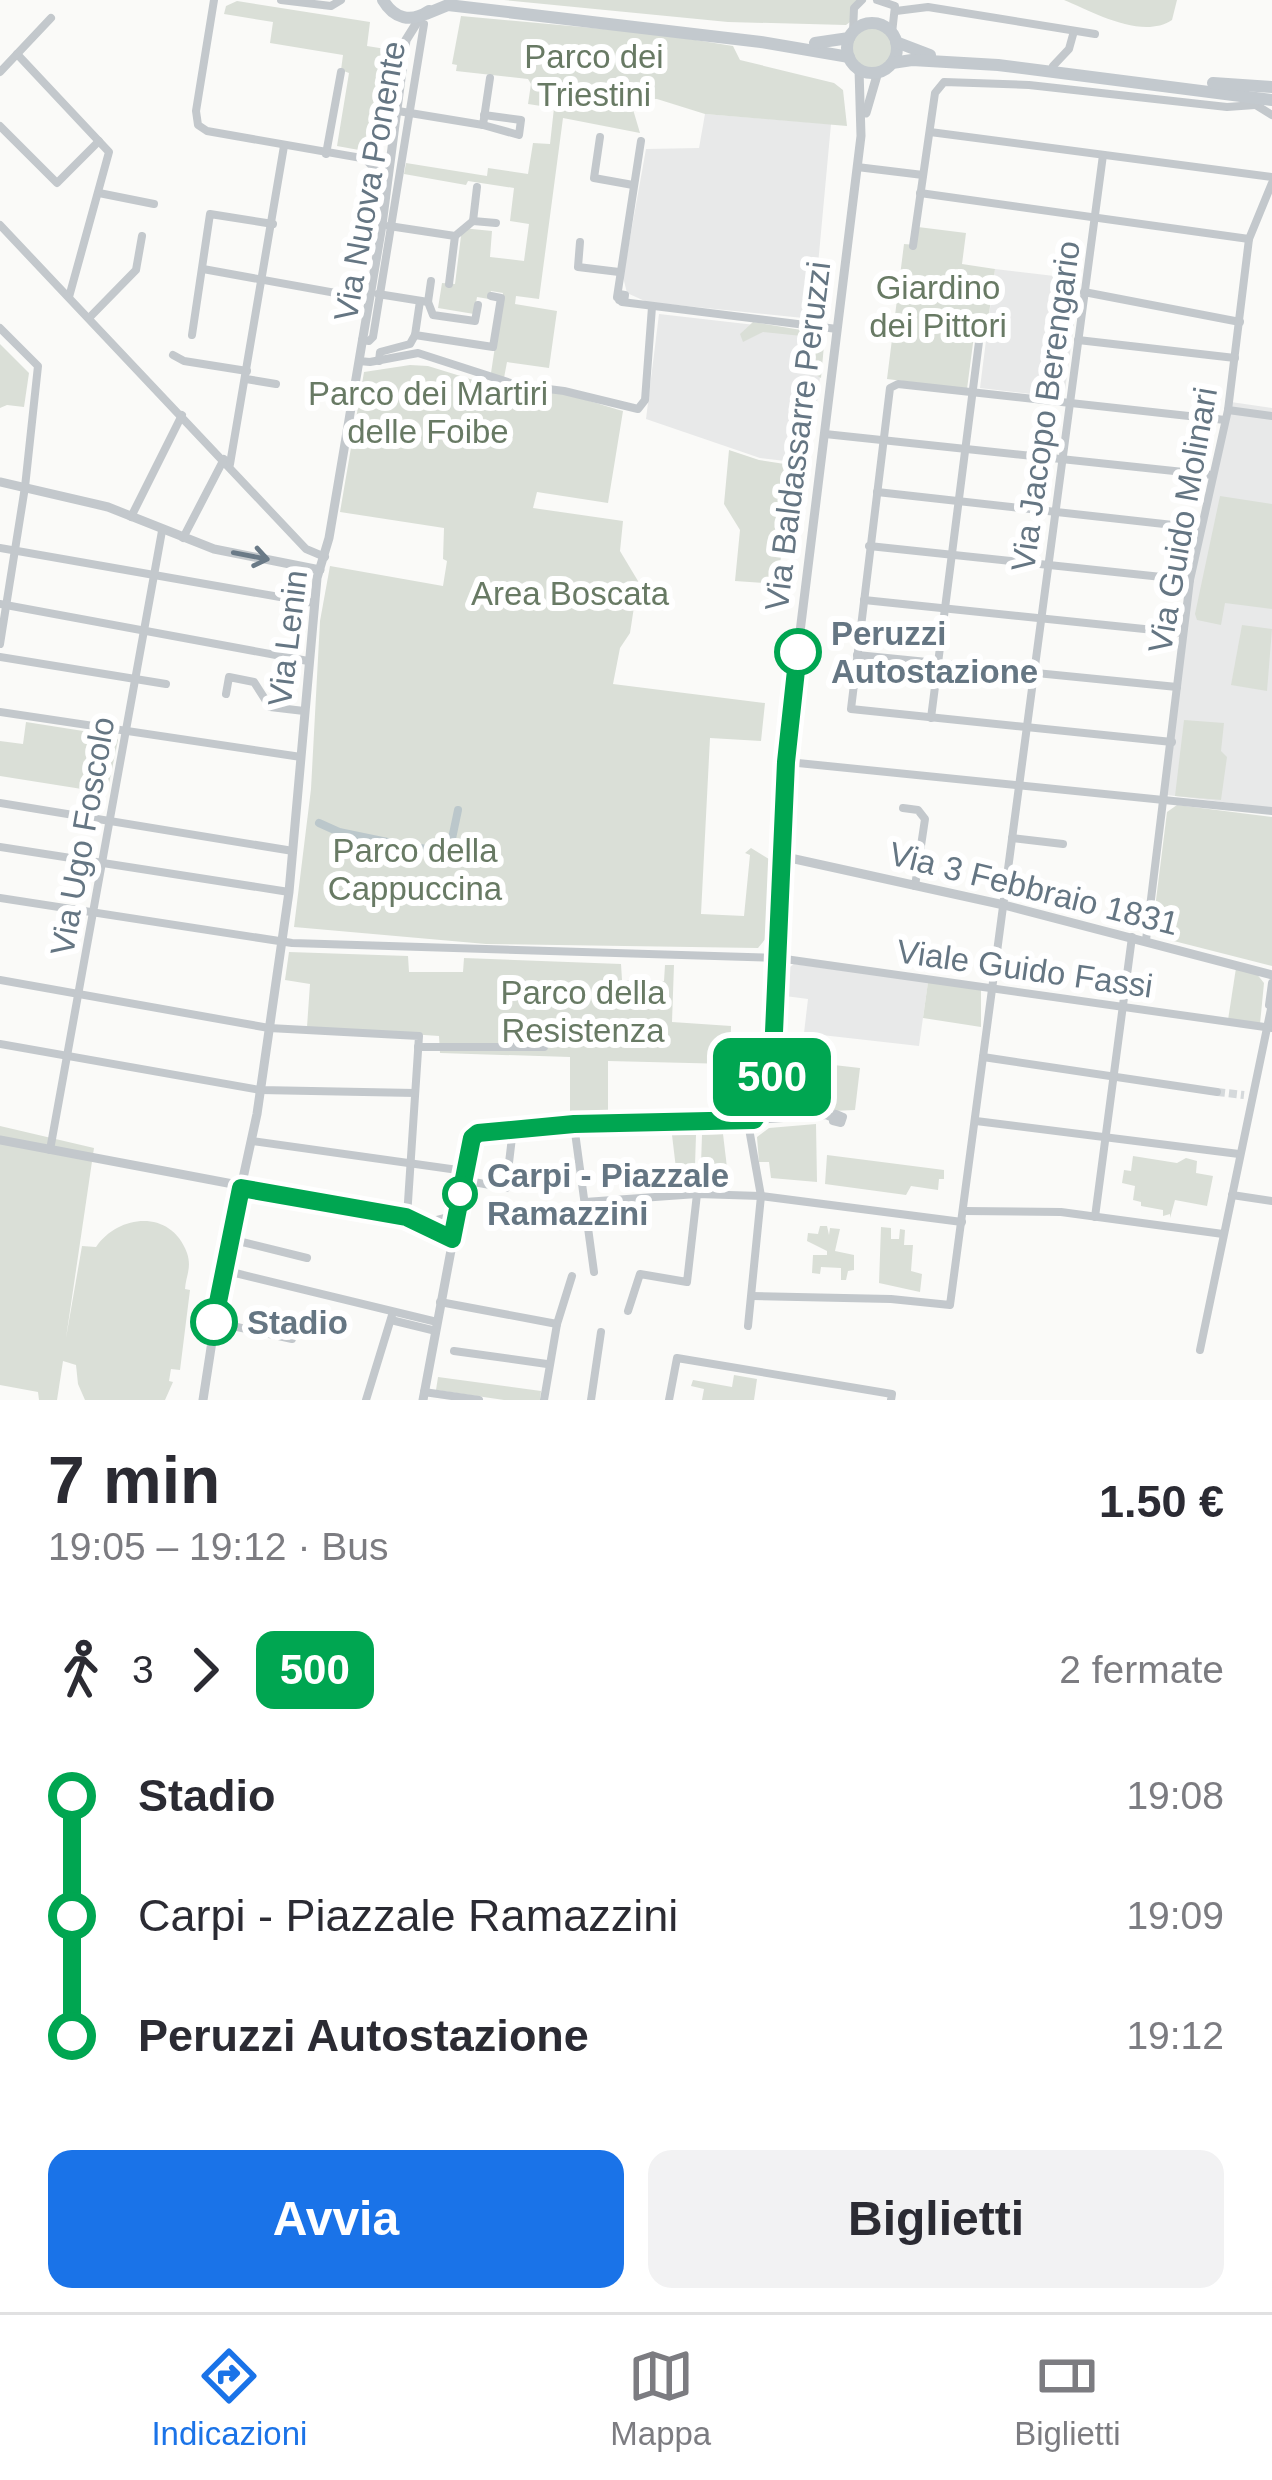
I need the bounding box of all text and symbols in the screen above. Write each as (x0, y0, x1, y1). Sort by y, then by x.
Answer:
street label: Via Nuova Ponente (327, 38, 412, 324)
park label: Parco dei Triestini (524, 38, 664, 113)
street label: Via Jacopo Berengario (1004, 238, 1087, 574)
street label: Via Baldassarre Peruzzi (758, 259, 837, 613)
park label: Giardino dei Pittori (869, 269, 1007, 344)
park label: Parco dei Martiri delle Foibe (308, 375, 548, 450)
street label: Via Guido Molinari (1141, 384, 1224, 656)
one-way arrow (230, 546, 269, 568)
street label: Via Lenin (261, 568, 314, 708)
park label: Area Boscata (471, 575, 670, 612)
place label: Peruzzi Autostazione (831, 615, 1038, 690)
marker: Peruzzi Autostazione (776, 630, 820, 674)
street label: Via Ugo Foscolo (43, 714, 122, 958)
park label: Parco della Cappuccina (328, 832, 503, 907)
street label: Via 3 Febbraio 1831 (885, 835, 1182, 942)
street label: Viale Guido Fassi (895, 932, 1155, 1005)
park label: Parco della Resistenza (500, 974, 666, 1049)
line badge: 500 (703, 1038, 841, 1116)
text: 500 (737, 1053, 807, 1100)
place label: Carpi - Piazzale Ramazzini (487, 1157, 729, 1232)
marker: Carpi - Piazzale Ramazzini (444, 1178, 476, 1210)
marker: Stadio (192, 1300, 236, 1344)
place label: Stadio (247, 1304, 348, 1341)
text: 7 min (48, 1443, 220, 1517)
text: 1.50 € (1099, 1476, 1224, 1527)
text: 19:05 – 19:12 · Bus (48, 1525, 388, 1568)
icon: walk (48, 1637, 114, 1703)
icon: forward (172, 1637, 238, 1703)
text: 500 (280, 1646, 350, 1693)
text: 3 (132, 1648, 154, 1691)
text: 2 fermate (1059, 1648, 1224, 1691)
text: Stadio (138, 1770, 276, 1821)
text: 19:08 (1126, 1774, 1224, 1817)
text: Carpi - Piazzale Ramazzini (138, 1890, 678, 1941)
text: 19:09 (1126, 1894, 1224, 1937)
text: Peruzzi Autostazione (138, 2010, 589, 2061)
text: 19:12 (1126, 2014, 1224, 2057)
button: Avvia (48, 2150, 624, 2288)
button: Biglietti (648, 2150, 1224, 2288)
tab: Indicazioni (151, 2343, 307, 2453)
tab: Mappa (610, 2343, 711, 2453)
tab: Biglietti (1014, 2343, 1121, 2453)

